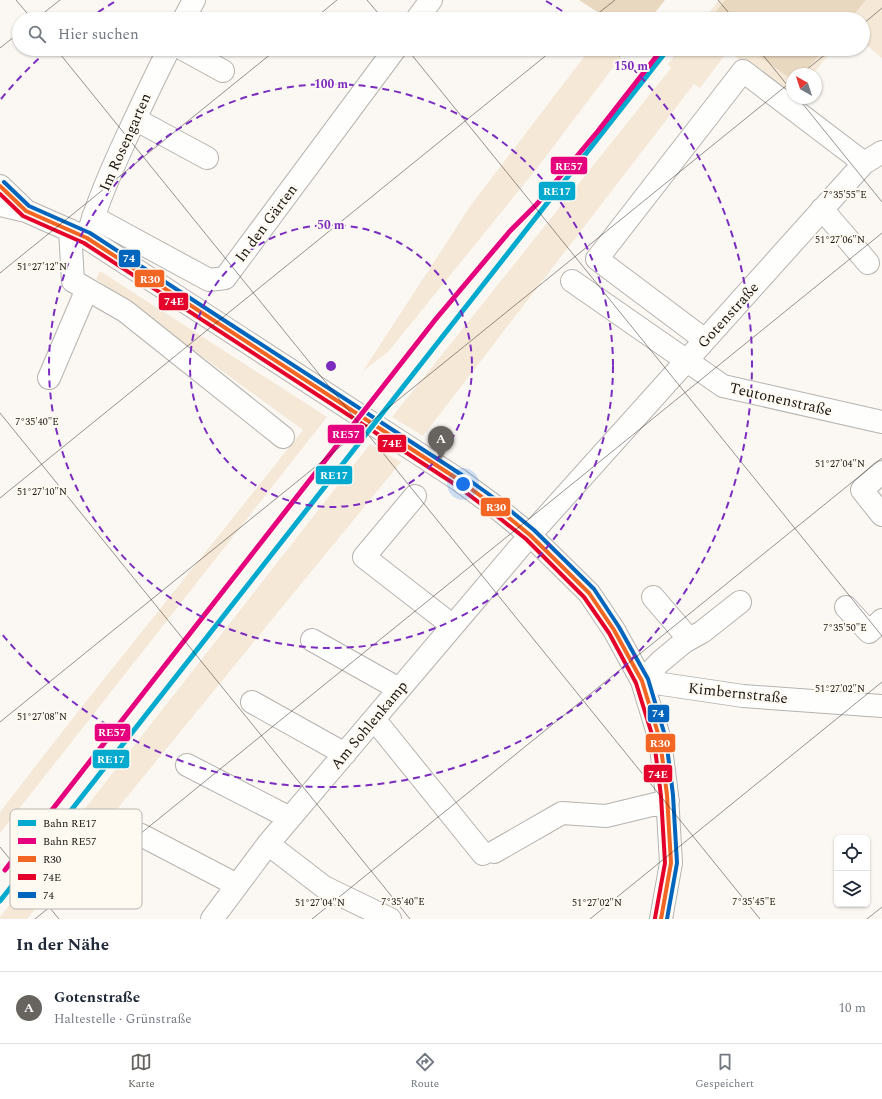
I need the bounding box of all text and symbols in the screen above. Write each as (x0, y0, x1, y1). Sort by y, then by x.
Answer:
search box (12, 12, 870, 56)
icon: search (26, 23, 48, 45)
text: Hier suchen (58, 23, 139, 46)
text: 150 m (614, 57, 648, 76)
north arrow (786, 68, 822, 104)
text: 100 m (314, 75, 348, 94)
street label: Im Rosengarten (93, 89, 158, 195)
line badge: RE57 (550, 156, 588, 175)
text: RE57 (555, 158, 583, 175)
street label: In den Gärten (229, 179, 304, 267)
line badge: RE17 (538, 181, 576, 201)
text: RE17 (543, 183, 571, 200)
text: 7°35'55"E (823, 187, 867, 203)
text: 50 m (317, 216, 345, 235)
text: 51°27'06"N (815, 232, 865, 248)
line badge: 74 (118, 249, 141, 268)
text: 74 (123, 250, 136, 267)
text: 51°27'12"N (17, 259, 67, 275)
line badge: R30 (134, 269, 165, 288)
text: R30 (140, 271, 160, 288)
street label: Gotenstraße (692, 277, 765, 354)
line badge: 74E (158, 292, 189, 311)
text: 74E (164, 293, 184, 310)
centre of rings (324, 359, 338, 373)
street label: Teutonenstraße (727, 377, 834, 422)
text: 7°35'40"E (15, 414, 59, 430)
line badge: RE57 (327, 424, 365, 444)
text: RE57 (332, 426, 360, 443)
pin: A (428, 426, 454, 459)
line badge: 74E (377, 434, 407, 453)
text: 74E (382, 435, 402, 452)
text: 51°27'04"N (815, 456, 865, 472)
line badge: RE17 (315, 465, 353, 485)
text: RE17 (320, 467, 348, 484)
your location (453, 474, 473, 494)
text: 51°27'10"N (17, 484, 67, 500)
line badge: R30 (480, 497, 511, 517)
text: R30 (486, 499, 506, 516)
text: 7°35'50"E (823, 620, 867, 636)
street label: Am Sohlenkamp (325, 676, 414, 775)
street label: Kimbernstraße (687, 677, 789, 710)
text: 51°27'02"N (815, 681, 865, 697)
line badge: 74 (647, 704, 670, 723)
text: 74 (652, 705, 665, 722)
text: 51°27'08"N (17, 709, 67, 725)
line badge: RE57 (94, 723, 131, 742)
text: RE57 (98, 724, 126, 741)
line badge: R30 (645, 733, 676, 753)
text: R30 (650, 735, 670, 752)
line badge: RE17 (92, 749, 130, 769)
text: RE17 (97, 751, 125, 768)
line badge: 74E (643, 764, 673, 783)
text: 74E (648, 766, 668, 783)
legend (10, 809, 142, 909)
text: Bahn RE17 (43, 815, 97, 832)
text: Bahn RE57 (43, 833, 97, 850)
map controls (834, 835, 870, 907)
button: locate (834, 835, 870, 871)
text: R30 (43, 851, 62, 868)
text: 74E (43, 869, 61, 886)
button: layers (834, 871, 870, 907)
text: 74 (43, 887, 54, 904)
text: 7°35'40"E (381, 894, 425, 910)
text: 7°35'45"E (732, 894, 776, 910)
text: 51°27'04"N (295, 895, 345, 911)
text: 51°27'02"N (572, 895, 622, 911)
text: In der Nähe (16, 932, 109, 958)
text: Gotenstraße (54, 986, 140, 1009)
text: A (24, 998, 34, 1018)
text: 10 m (839, 998, 866, 1018)
text: Haltestelle · Grünstraße (54, 1009, 192, 1029)
tab: Karte (128, 1051, 155, 1092)
tab: Route (411, 1051, 439, 1092)
tab: Gespeichert (695, 1051, 754, 1092)

